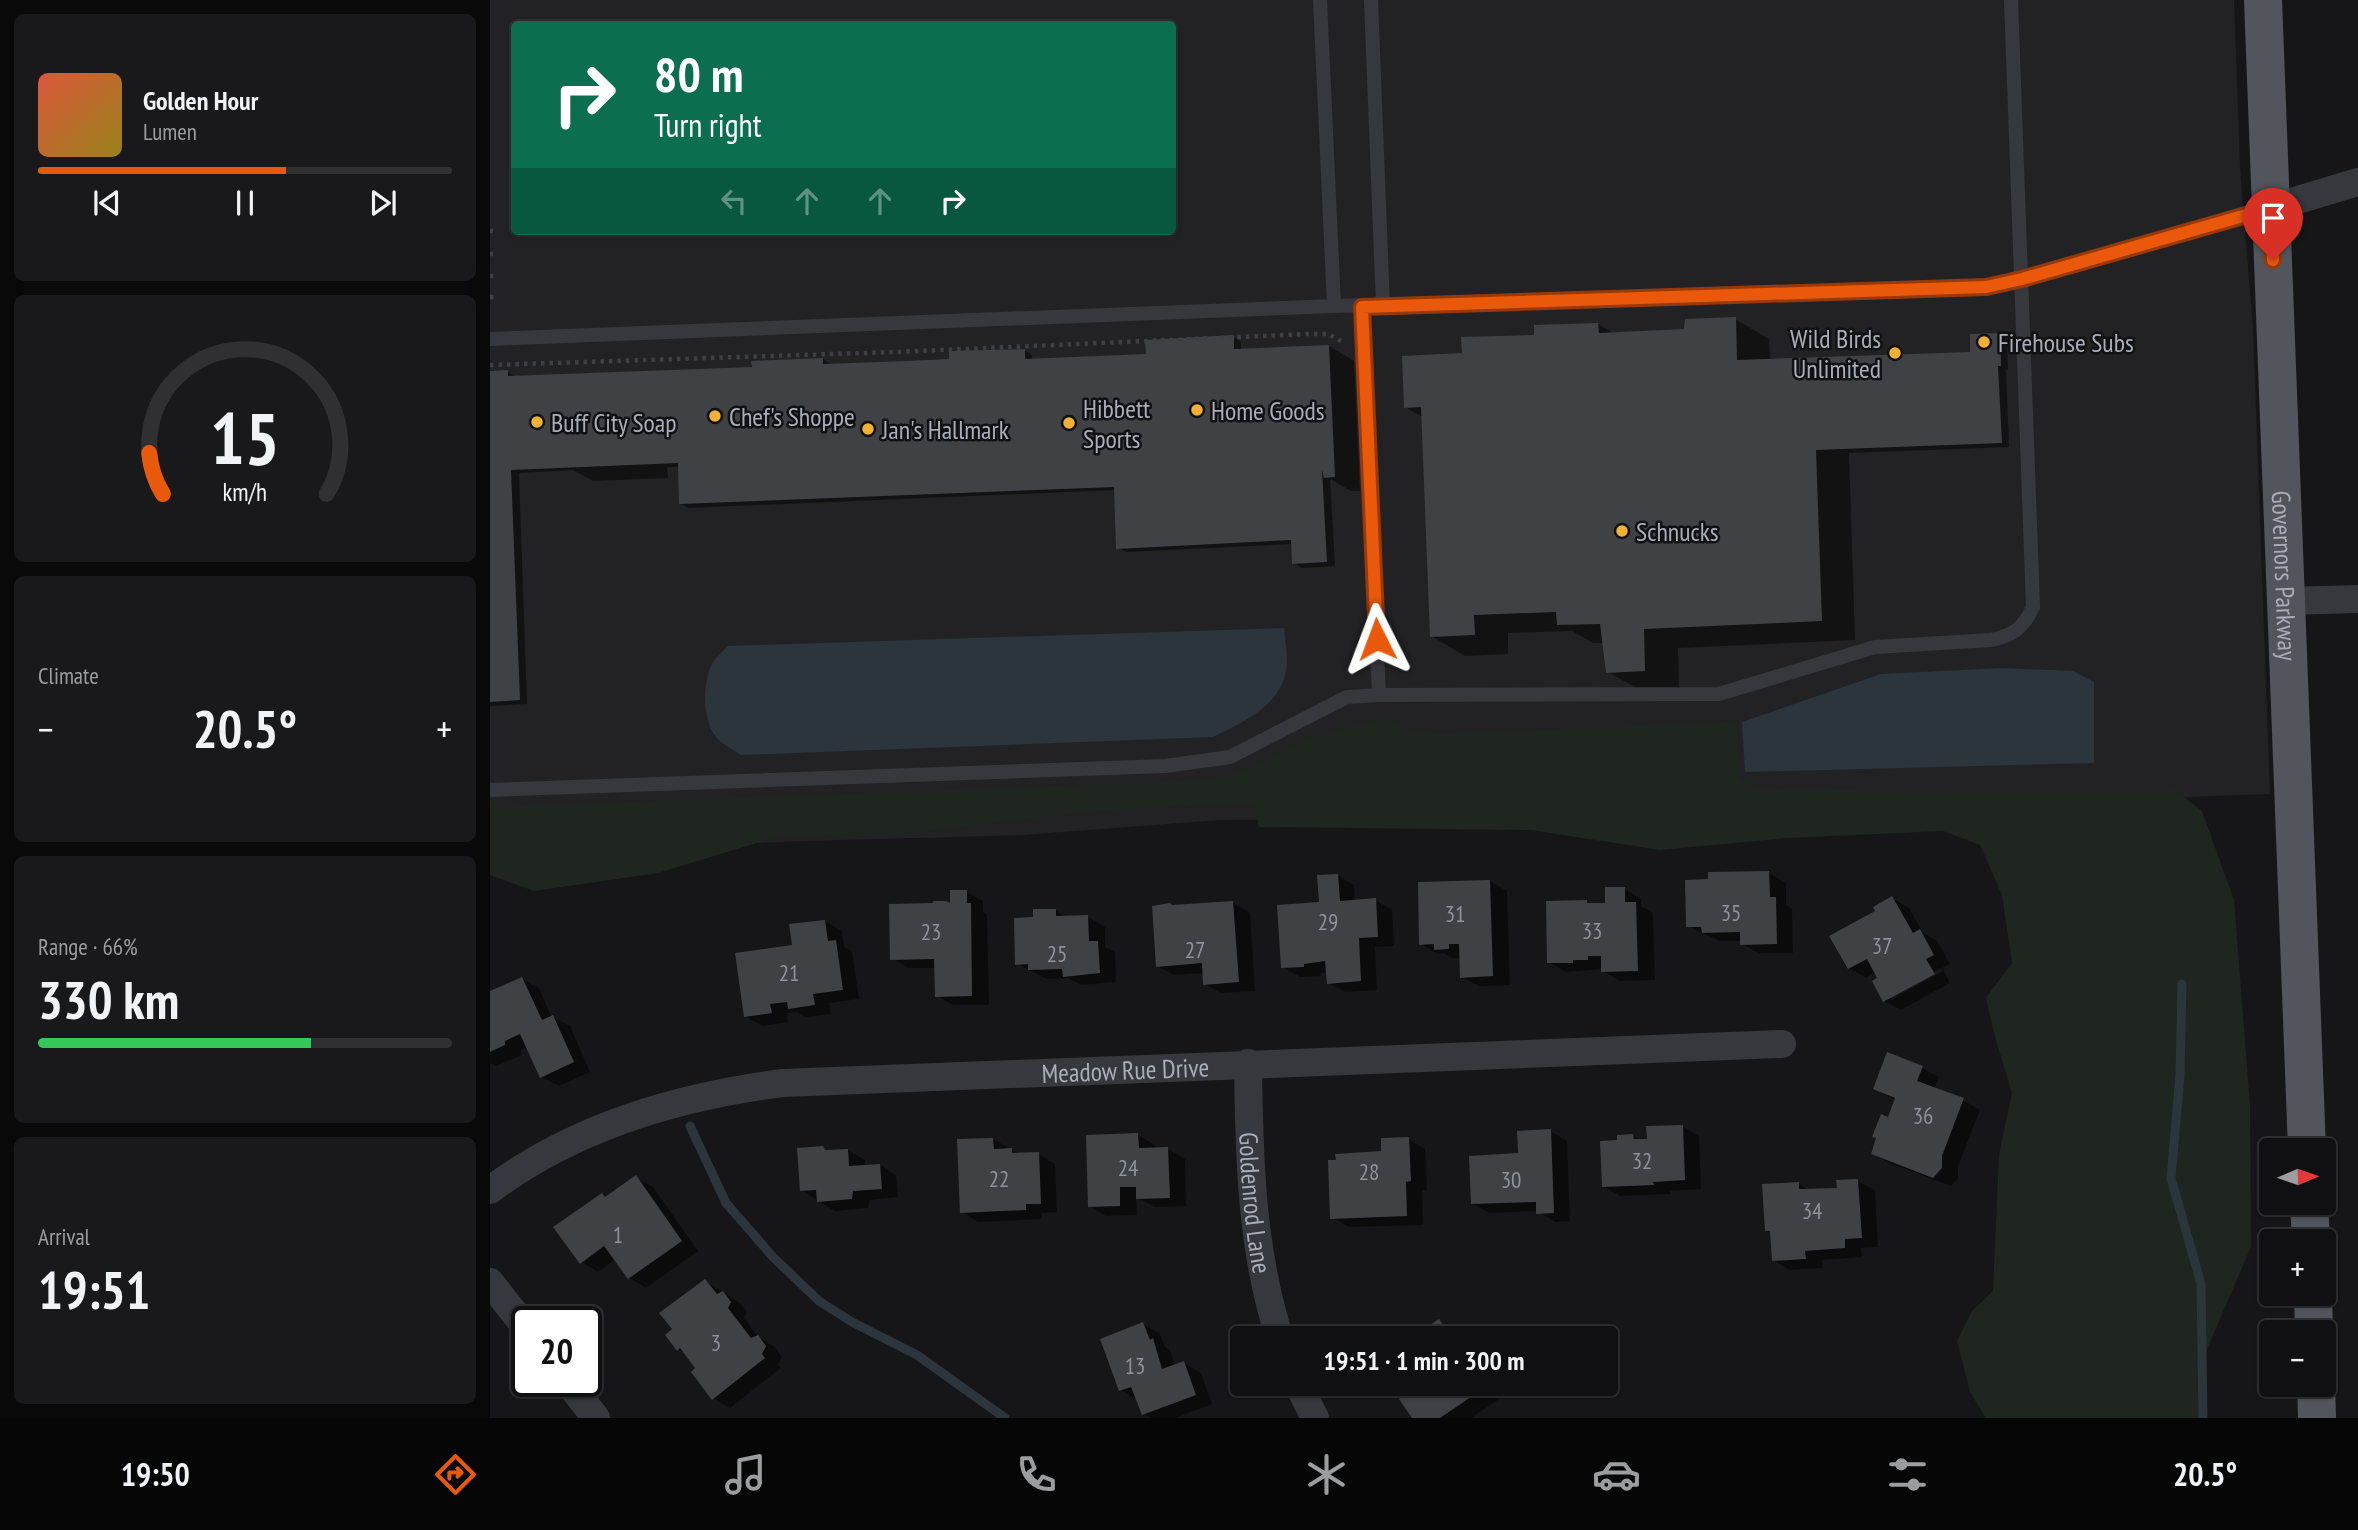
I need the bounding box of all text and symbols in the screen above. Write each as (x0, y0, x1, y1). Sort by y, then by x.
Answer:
text: 80 m (654, 42, 743, 106)
icon: right (539, 49, 630, 140)
text: Golden Hour (143, 84, 258, 117)
text: Turn right (654, 104, 762, 146)
text: Lumen (143, 117, 197, 146)
icon: left (715, 182, 753, 220)
icon: ahead (788, 182, 826, 220)
icon: ahead (861, 182, 899, 220)
icon: right (934, 182, 972, 220)
icon: previous (88, 184, 126, 222)
icon: pause (226, 184, 264, 222)
icon: next (364, 184, 402, 222)
pin (2243, 188, 2303, 260)
icon: arrive (2254, 199, 2292, 237)
place label: Wild Birds Unlimited (1790, 322, 1881, 385)
place label: Firehouse Subs (1998, 326, 2134, 359)
marker: Firehouse Subs (1976, 334, 1992, 350)
marker: Wild Birds Unlimited (1887, 345, 1903, 361)
text: 15 (210, 391, 280, 485)
place label: Hibbett Sports (1083, 392, 1150, 455)
place label: Home Goods (1211, 394, 1325, 427)
place label: Chef's Shoppe (729, 400, 855, 433)
marker: Home Goods (1189, 402, 1205, 418)
place label: Buff City Soap (551, 406, 677, 439)
marker: Chef's Shoppe (707, 408, 723, 424)
place label: Jan's Hallmark (881, 413, 1009, 446)
marker: Buff City Soap (529, 414, 545, 430)
marker: Hibbett Sports (1061, 415, 1077, 431)
marker: Jan's Hallmark (860, 421, 876, 437)
text: km/h (223, 476, 267, 508)
street label: Governors Parkway (2265, 490, 2305, 661)
place label: Schnucks (1636, 515, 1719, 548)
marker: Schnucks (1614, 523, 1630, 539)
position arrow (1340, 602, 1414, 676)
text: Climate (38, 661, 99, 690)
text: 20.5° (193, 695, 297, 762)
text: − (38, 704, 54, 753)
text: + (436, 704, 452, 753)
house number: 35 (1721, 898, 1741, 927)
house number: 31 (1445, 899, 1465, 928)
house number: 29 (1318, 907, 1338, 936)
house number: 33 (1582, 916, 1602, 945)
house number: 23 (921, 917, 941, 946)
house number: 37 (1872, 931, 1892, 960)
text: Range · 66% (38, 932, 138, 961)
house number: 27 (1185, 935, 1205, 964)
house number: 25 (1047, 939, 1067, 968)
house number: 21 (779, 958, 799, 987)
text: 330 km (38, 966, 179, 1033)
street label: Meadow Rue Drive (1041, 1050, 1210, 1089)
house number: 36 (1913, 1101, 1933, 1130)
street label: Goldenrod Lane (1233, 1132, 1279, 1276)
north arrow (2259, 1138, 2336, 1214)
map controls (2259, 1138, 2336, 1397)
house number: 32 (1632, 1146, 1652, 1175)
house number: 24 (1118, 1153, 1138, 1182)
house number: 28 (1359, 1157, 1379, 1186)
house number: 22 (989, 1164, 1009, 1193)
house number: 30 (1501, 1165, 1521, 1194)
house number: 34 (1802, 1196, 1822, 1225)
house number: 1 (613, 1220, 623, 1249)
text: Arrival (38, 1222, 90, 1251)
button: + (2259, 1229, 2336, 1306)
text: 19:51 (38, 1256, 150, 1323)
speed limit sign: 20 (511, 1306, 602, 1397)
button: − (2259, 1320, 2336, 1397)
house number: 3 (711, 1328, 721, 1357)
text: 19:51 · 1 min · 300 m (1324, 1344, 1524, 1377)
house number: 13 (1125, 1351, 1145, 1380)
icon: directions (431, 1450, 480, 1499)
icon: music (721, 1450, 770, 1499)
icon: phone (1012, 1450, 1061, 1499)
icon: climate (1302, 1450, 1351, 1499)
icon: car (1592, 1450, 1641, 1499)
icon: filters (1883, 1450, 1932, 1499)
text: 19:50 (121, 1453, 190, 1495)
text: 20.5° (2173, 1453, 2237, 1495)

